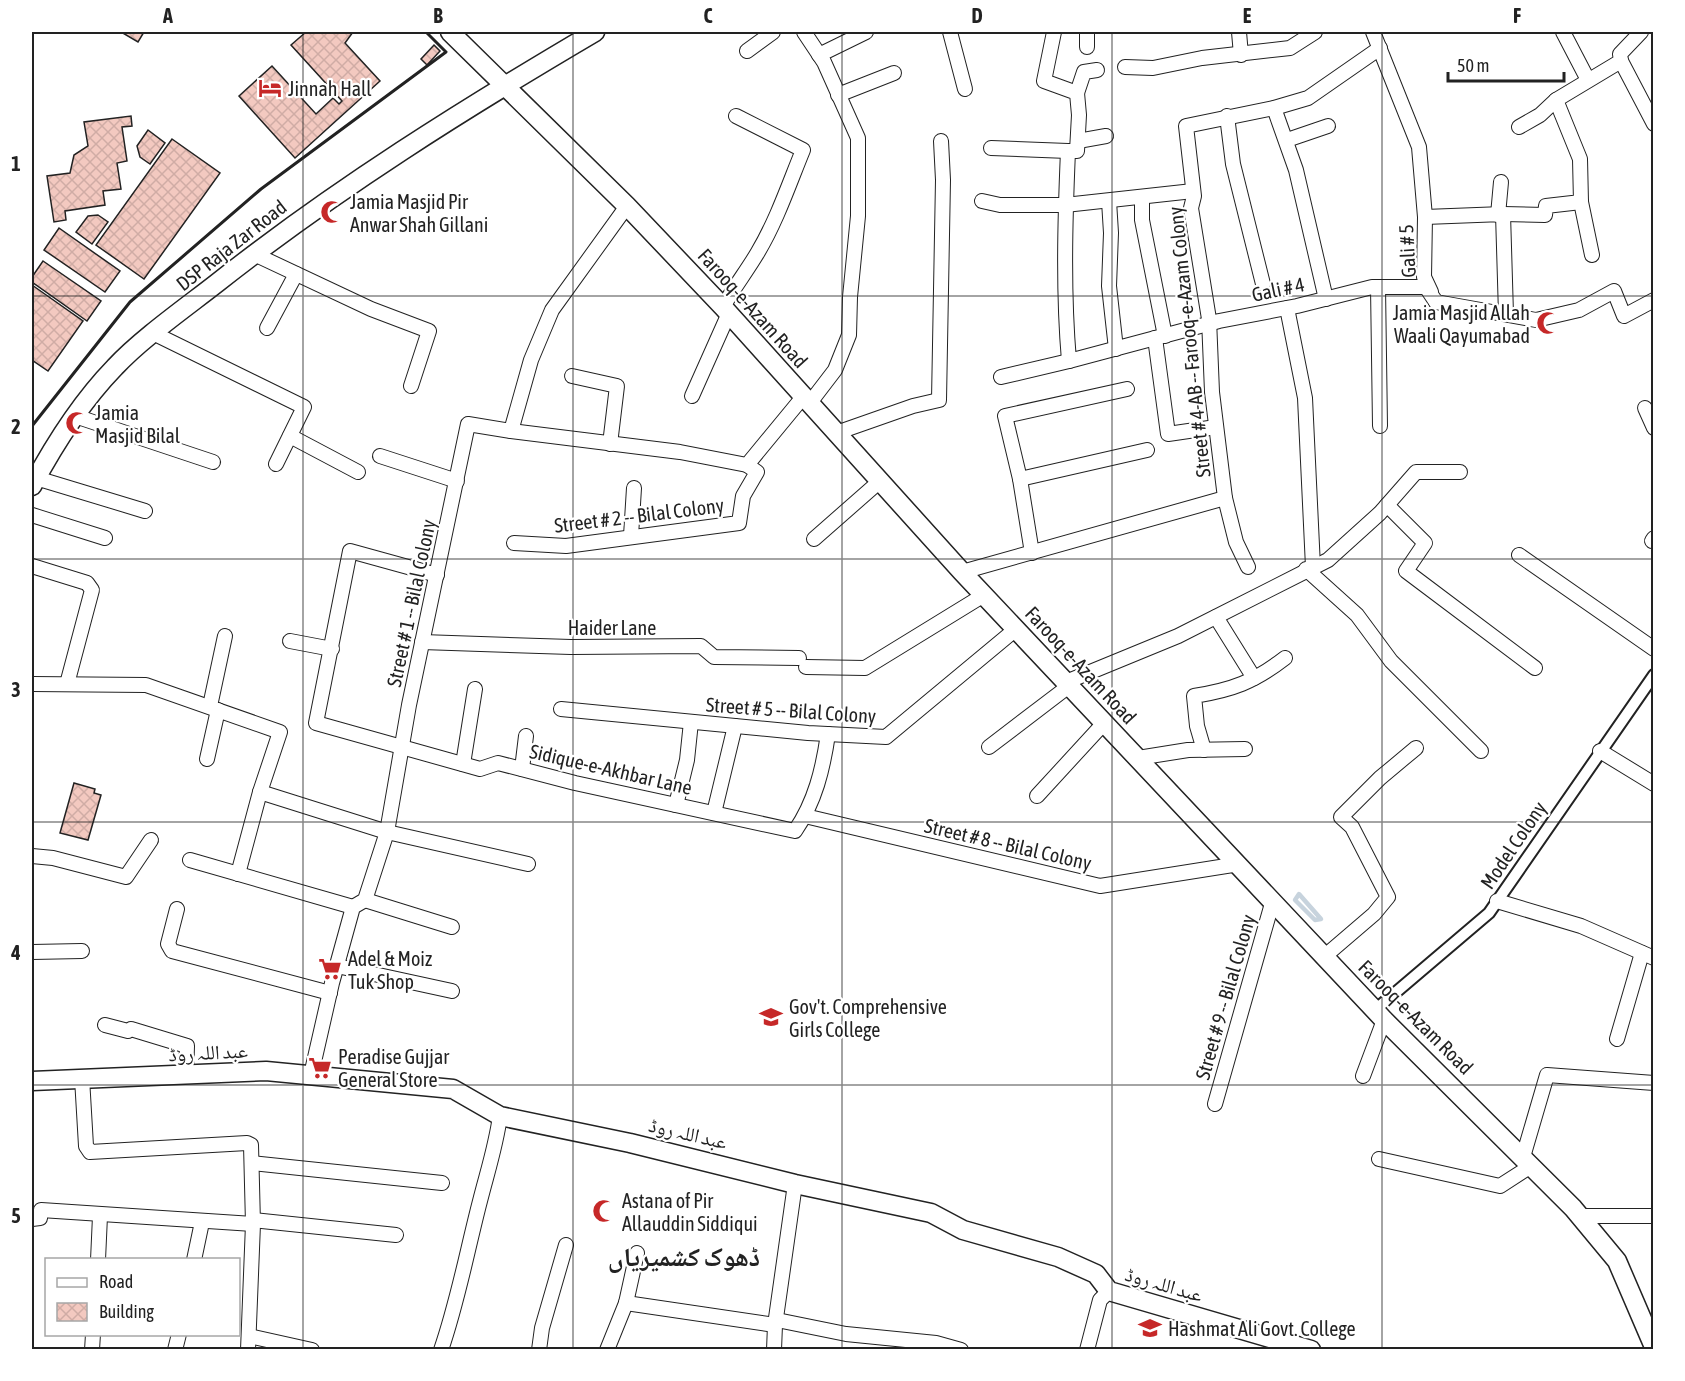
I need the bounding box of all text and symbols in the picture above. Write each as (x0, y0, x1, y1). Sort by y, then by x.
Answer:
text: A (162, 4, 173, 27)
text: B (433, 4, 443, 27)
text: C (704, 4, 713, 27)
text: D (971, 4, 983, 27)
text: E (1243, 4, 1252, 27)
text: F (1513, 4, 1521, 27)
scale bar (1448, 45, 1564, 83)
text: 50 m (1457, 55, 1489, 76)
hotel icon: Jinnah Hall (257, 75, 283, 101)
place label: Jinnah Hall (288, 77, 372, 100)
text: 1 (11, 152, 21, 175)
place label: Jamia Masjid Pir Anwar Shah Gillani (350, 190, 488, 236)
street label: DSP Raja Zar Road (171, 195, 291, 295)
mosque icon: Jamia Masjid Pir Anwar Shah Gillani (319, 199, 345, 225)
street label: Street # 4-AB -- Farooq-e-Azam Colony (1163, 206, 1215, 478)
street label: Gali # 5 (1394, 224, 1420, 278)
street label: Farooq-e-Azam Road (694, 244, 812, 372)
street label: Gali # 4 (1249, 272, 1307, 306)
place label: Jamia Masjid Allah Waali Qayumabad (1393, 301, 1530, 347)
mosque icon: Jamia Masjid Allah Waali Qayumabad (1535, 310, 1561, 336)
place label: Jamia Masjid Bilal (95, 401, 181, 447)
mosque icon: Jamia Masjid Bilal (64, 410, 90, 436)
text: 2 (11, 415, 21, 438)
street label: Street # 2 -- Bilal Colony (553, 493, 725, 537)
street label: Street # 1 -- Bilal Colony (382, 517, 440, 689)
street label: Farooq-e-Azam Road (1021, 602, 1141, 728)
street label: Haider Lane (568, 616, 656, 639)
text: 3 (11, 678, 21, 701)
street label: Street # 5 -- Bilal Colony (705, 693, 877, 727)
street label: Sidique-e-Akhbar Lane (528, 739, 694, 799)
street label: Model Colony (1475, 797, 1551, 893)
street label: Street # 8 -- Bilal Colony (922, 814, 1094, 874)
street label: Street # 9 -- Bilal Colony (1190, 912, 1260, 1082)
text: 4 (10, 941, 21, 964)
place label: Adel & Moiz Tuk Shop (348, 947, 432, 993)
street label: Farooq-e-Azam Road (1354, 955, 1478, 1079)
supermarket icon: Adel & Moiz Tuk Shop (317, 956, 343, 982)
place label: Gov't. Comprehensive Girls College (789, 995, 947, 1041)
school or university icon: Gov't. Comprehensive Girls College (758, 1004, 784, 1030)
street label: عبد اللہ روڈ (168, 1038, 248, 1066)
place label: Peradise Gujjar General Store (338, 1045, 450, 1091)
supermarket icon: Peradise Gujjar General Store (307, 1055, 333, 1081)
street label: عبد اللہ روڈ (647, 1113, 729, 1154)
place label: Astana of Pir Allauddin Siddiqui (622, 1189, 758, 1235)
mosque icon: Astana of Pir Allauddin Siddiqui (591, 1198, 617, 1224)
text: 5 (11, 1204, 21, 1227)
district label: ڈھوک کشمیریاں (608, 1242, 760, 1273)
legend (45, 1258, 240, 1336)
street label: عبد اللہ روڈ (1122, 1262, 1205, 1307)
text: Road (99, 1271, 133, 1292)
text: Building (99, 1301, 154, 1322)
school or university icon: Hashmat Ali Govt. College (1137, 1315, 1163, 1341)
place label: Hashmat Ali Govt. College (1168, 1317, 1356, 1340)

